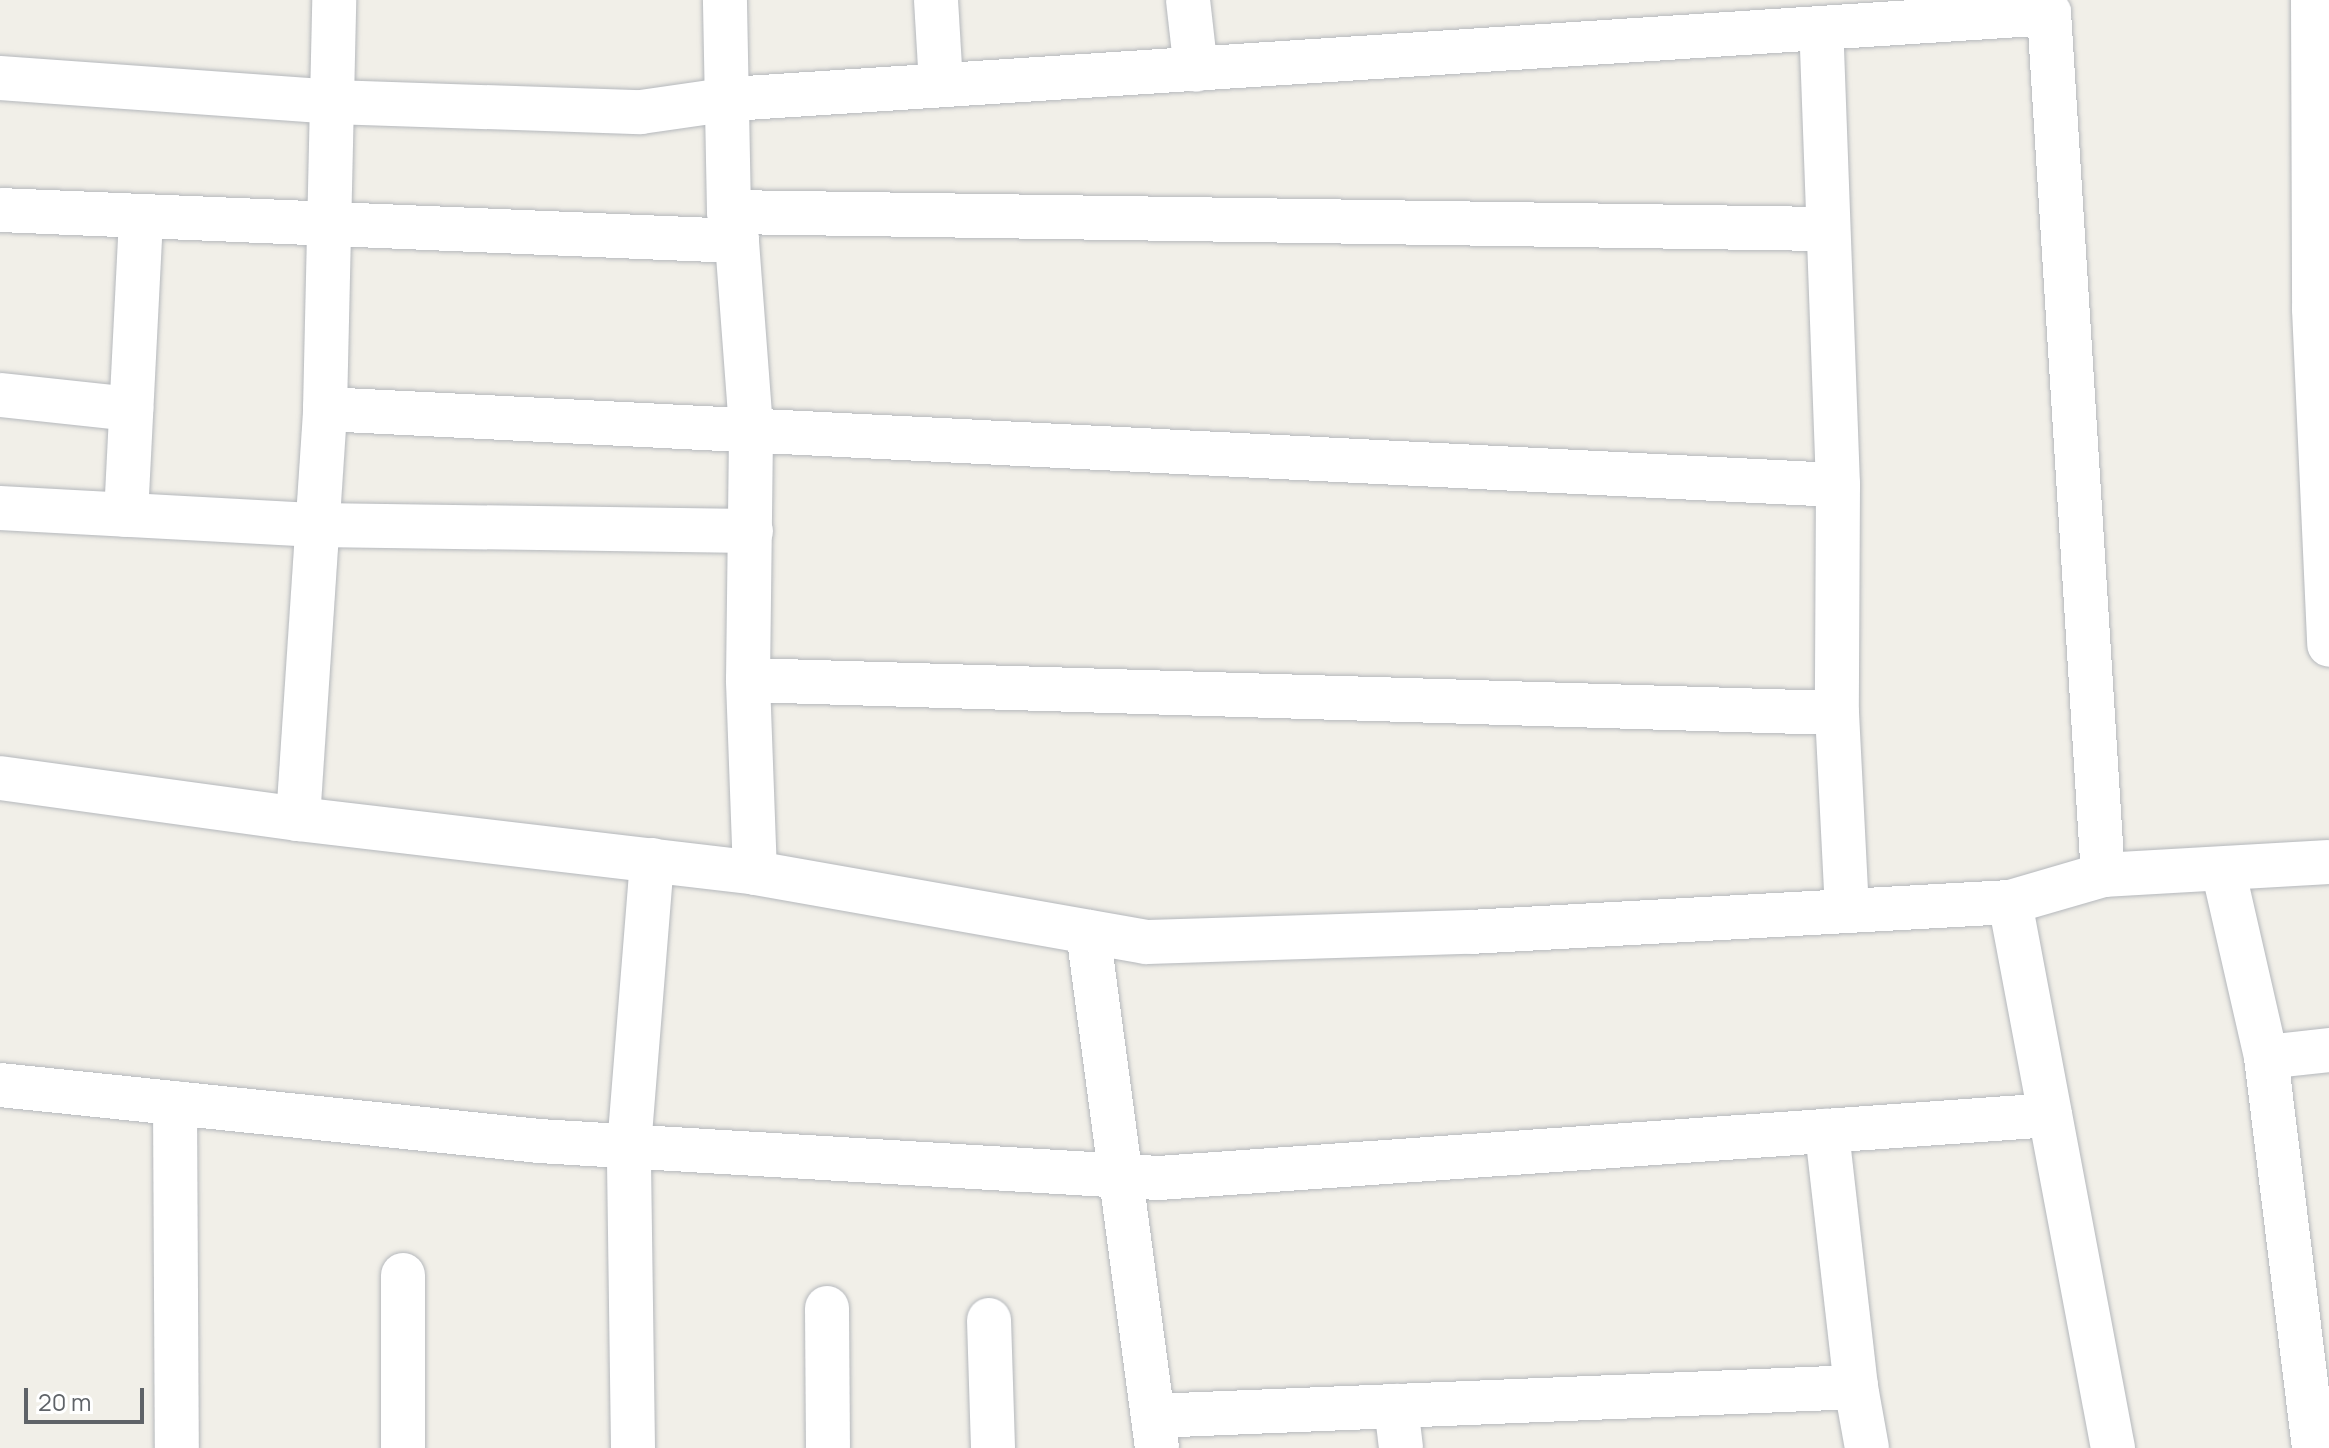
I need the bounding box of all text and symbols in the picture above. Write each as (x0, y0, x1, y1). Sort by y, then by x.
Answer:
scale bar (28, 1372, 148, 1422)
text: 20 m (38, 1385, 91, 1418)

